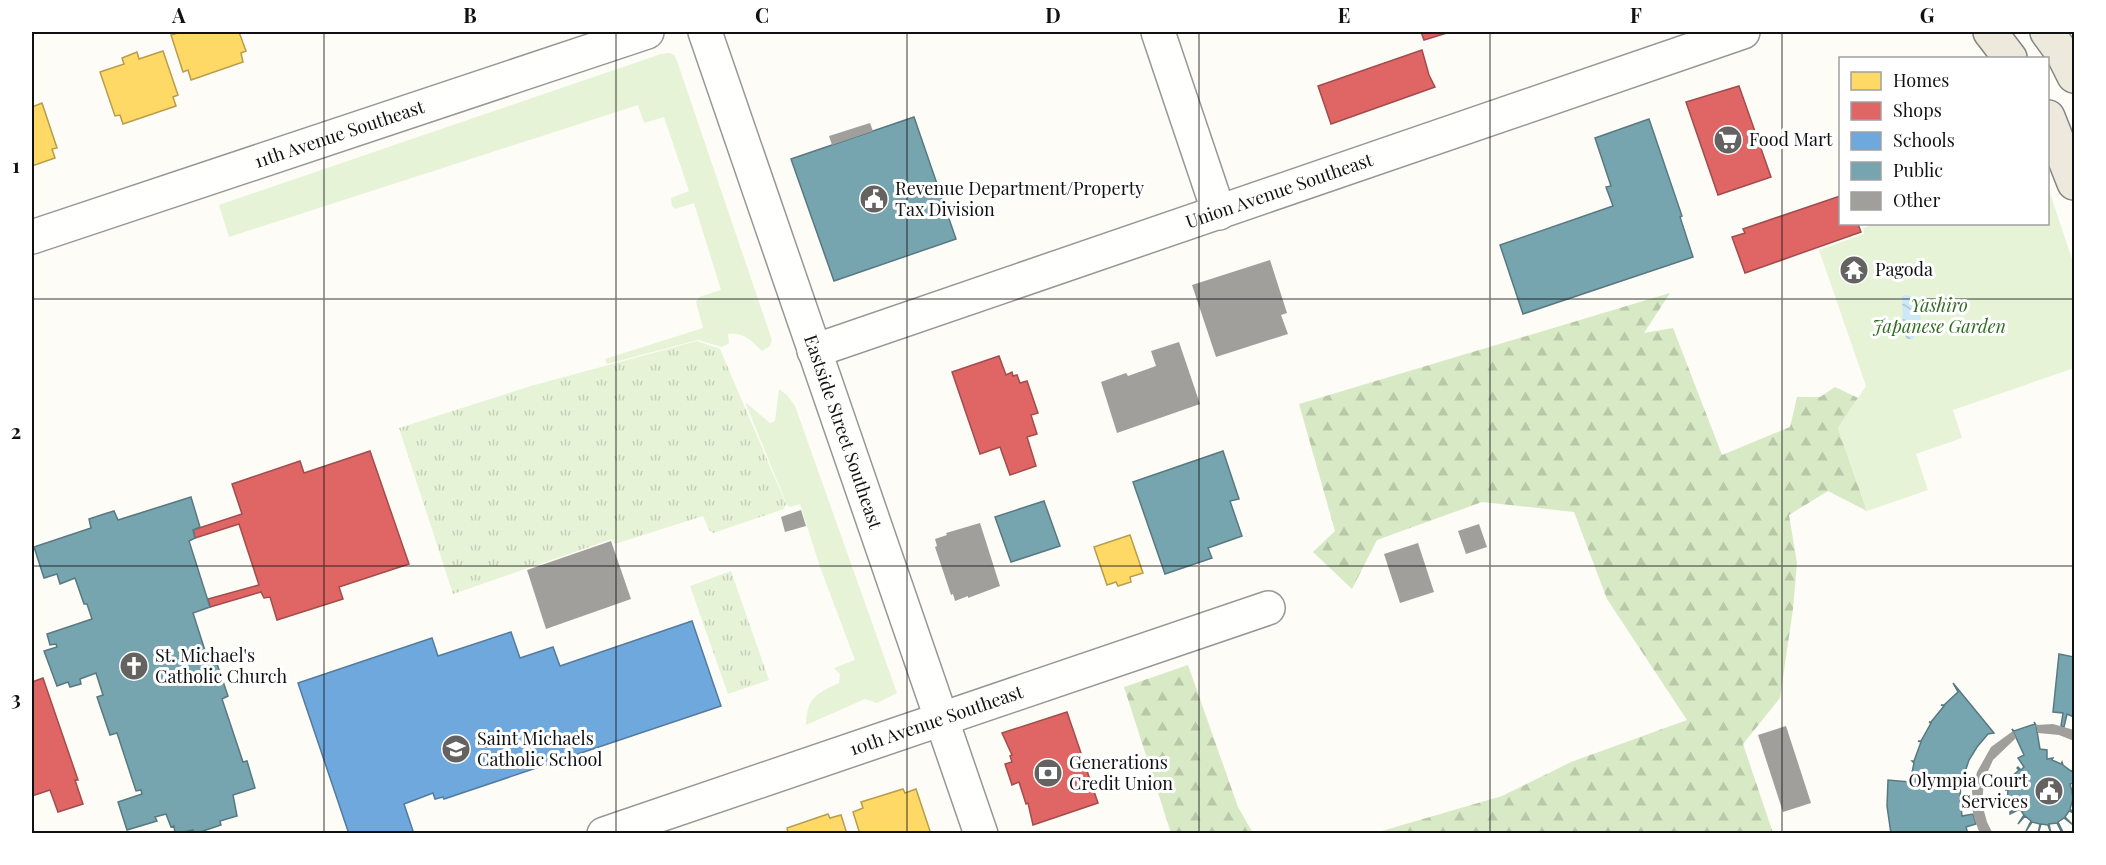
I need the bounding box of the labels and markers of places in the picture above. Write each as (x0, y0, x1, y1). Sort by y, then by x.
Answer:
supermarket icon: Food Mart (1712, 124, 1744, 156)
place label: Food Mart (1749, 127, 1833, 151)
place label: Revenue Department/Property Tax Division (895, 176, 1144, 221)
public building icon: Revenue Department/Property Tax Division (858, 183, 890, 215)
temple icon: Pagoda (1838, 254, 1870, 286)
place label: Pagoda (1875, 257, 1933, 281)
place label: St. Michael's Catholic Church (155, 643, 287, 688)
church icon: St. Michael's Catholic Church (118, 650, 150, 682)
place label: Saint Michaels Catholic School (477, 726, 602, 771)
school or university icon: Saint Michaels Catholic School (440, 733, 472, 765)
place label: Generations Credit Union (1069, 750, 1173, 795)
bank icon: Generations Credit Union (1032, 757, 1064, 789)
place label: Olympia Court Services (1909, 768, 2029, 813)
public building icon: Olympia Court Services (2033, 775, 2065, 807)

